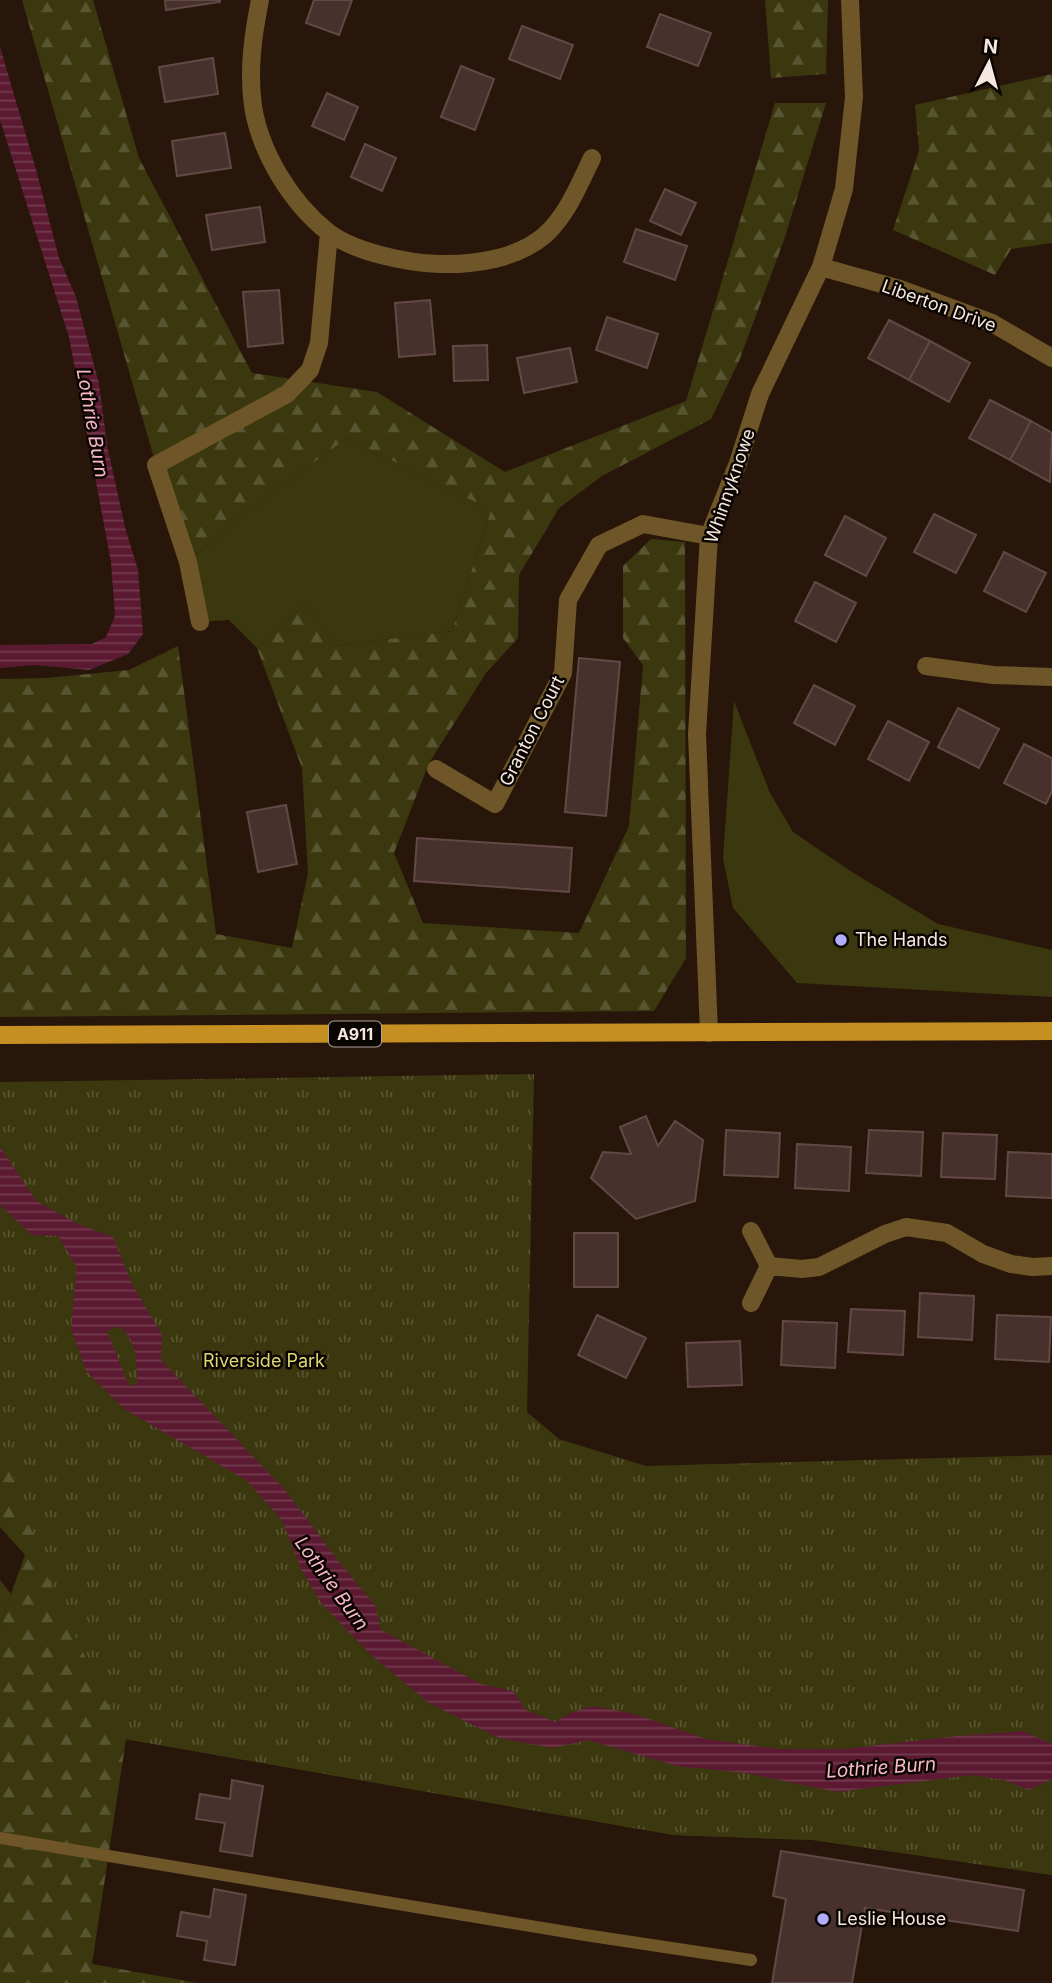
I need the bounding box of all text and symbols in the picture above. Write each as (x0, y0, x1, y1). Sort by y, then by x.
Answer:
north arrow (954, 28, 1024, 98)
text: N (982, 34, 999, 59)
street label: Liberton Drive (879, 275, 999, 336)
water label: Lothrie Burn (72, 367, 113, 479)
street label: Whinnyknowe (700, 426, 759, 546)
street label: Granton Court (495, 672, 568, 789)
place label: The Hands (855, 929, 947, 950)
marker: The Hands (833, 932, 849, 948)
road number: A911 (329, 1022, 381, 1046)
park label: Riverside Park (203, 1350, 325, 1371)
water label: Lothrie Burn (290, 1532, 373, 1635)
water label: Lothrie Burn (825, 1752, 937, 1783)
place label: Leslie House (837, 1908, 946, 1929)
marker: Leslie House (815, 1911, 831, 1927)

